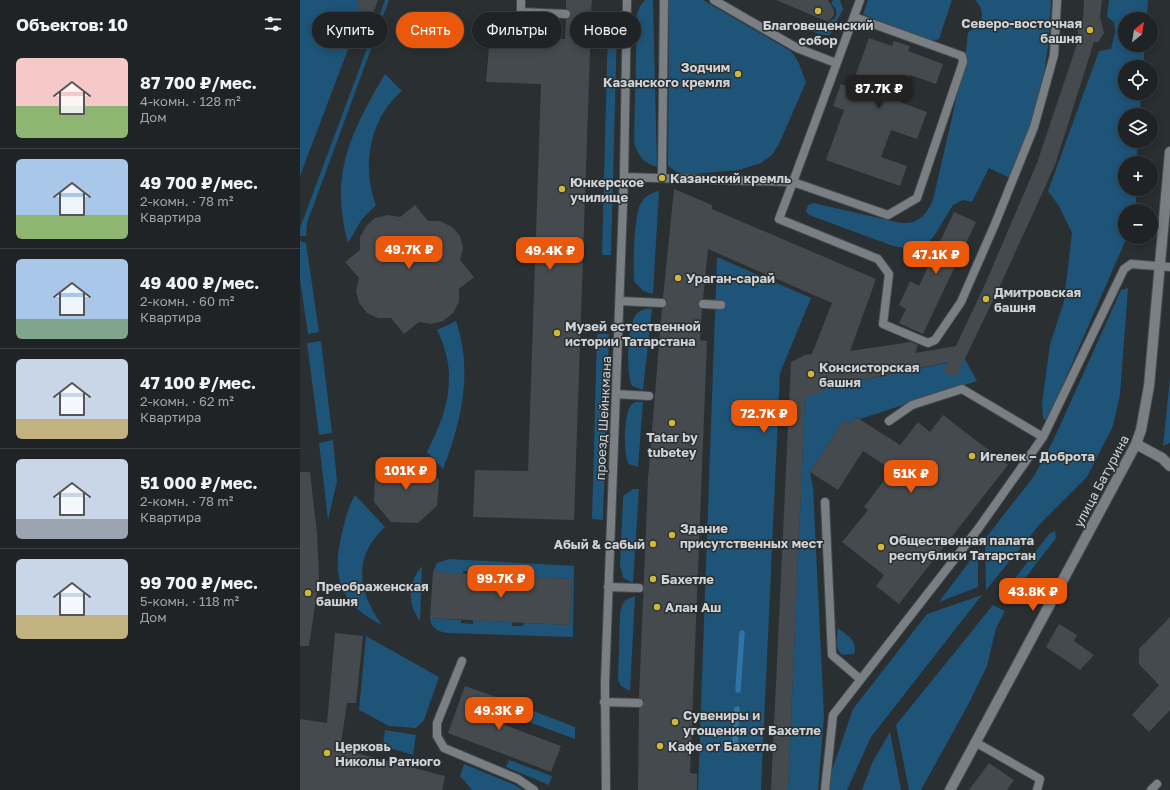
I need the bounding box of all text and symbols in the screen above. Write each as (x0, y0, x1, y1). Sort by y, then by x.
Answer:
marker: Благовещенский собор (813, 6, 823, 16)
chip: Купить (312, 12, 388, 48)
chip: Снять (396, 12, 464, 48)
chip: Фильтры (472, 12, 562, 48)
chip: Новое (570, 12, 641, 48)
north arrow (1118, 12, 1158, 52)
map controls (1118, 12, 1158, 244)
icon: filters (262, 13, 284, 35)
text: Объектов: 10 (16, 14, 128, 35)
place label: Северо-восточная башня (961, 15, 1082, 46)
place label: Благовещенский собор (763, 17, 873, 48)
marker: Северо-восточная башня (1085, 25, 1095, 35)
place label: Зодчим Казанского кремля (603, 59, 730, 90)
button: locate (1118, 60, 1158, 100)
marker: Зодчим Казанского кремля (733, 69, 743, 79)
text: 87 700 ₽/мес. (140, 72, 257, 93)
icon: home (48, 74, 96, 122)
pin: 87.7K ₽ (842, 75, 916, 109)
text: 87.7K ₽ (855, 80, 903, 96)
text: 4-комн. · 128 m² (140, 93, 241, 109)
button: layers (1118, 108, 1158, 148)
text: Дом (140, 109, 167, 125)
button: + (1118, 156, 1158, 196)
place label: Казанский кремль (670, 170, 791, 186)
text: 49 700 ₽/мес. (140, 172, 258, 193)
marker: Казанский кремль (657, 173, 667, 183)
place label: Юнкерское училище (570, 174, 644, 205)
icon: home (48, 175, 96, 223)
marker: Юнкерское училище (557, 184, 567, 194)
text: 2-комн. · 78 m² (140, 193, 233, 209)
button: − (1118, 204, 1158, 244)
text: Квартира (140, 209, 201, 225)
pin: 49.7K ₽ (372, 236, 446, 270)
pin: 49.4K ₽ (513, 237, 587, 271)
text: 49.7K ₽ (384, 241, 434, 257)
pin: 47.1K ₽ (899, 241, 973, 275)
text: 49.4K ₽ (525, 242, 575, 258)
text: 47.1K ₽ (912, 246, 960, 262)
place label: Ураган-сарай (686, 270, 775, 286)
text: 49 400 ₽/мес. (140, 272, 259, 293)
marker: Ураган-сарай (673, 273, 683, 283)
icon: home (48, 275, 96, 323)
place label: Дмитровская башня (994, 284, 1081, 315)
text: 2-комн. · 60 m² (140, 293, 234, 309)
marker: Дмитровская башня (981, 294, 991, 304)
text: Квартира (140, 309, 201, 325)
place label: Музей естественной истории Татарстана (565, 318, 701, 349)
marker: Музей естественной истории Татарстана (552, 328, 562, 338)
street label: проезд Шейнкмана (592, 355, 614, 481)
place label: Консисторская башня (819, 359, 919, 390)
marker: Консисторская башня (806, 369, 816, 379)
text: 47 100 ₽/мес. (140, 372, 256, 393)
icon: home (48, 375, 96, 423)
text: 2-комн. · 62 m² (140, 393, 234, 409)
pin: 72.7K ₽ (727, 400, 801, 434)
text: 72.7K ₽ (740, 405, 788, 421)
text: Квартира (140, 409, 201, 425)
marker: Tatar by tubetey (667, 418, 677, 428)
place label: Tatar by tubetey (646, 429, 698, 460)
street label: улица Батурина (1070, 432, 1132, 530)
place label: Игелек – Доброта (980, 448, 1095, 464)
marker: Игелек – Доброта (967, 451, 977, 461)
pin: 101K ₽ (373, 457, 439, 491)
pin: 51K ₽ (883, 460, 939, 494)
text: 101K ₽ (384, 462, 428, 478)
text: 51K ₽ (893, 465, 929, 481)
text: 51 000 ₽/мес. (140, 472, 258, 493)
icon: home (48, 475, 96, 523)
text: 2-комн. · 78 m² (140, 493, 233, 509)
text: Квартира (140, 509, 201, 525)
place label: Здание присутственных мест (680, 520, 823, 551)
marker: Здание присутственных мест (667, 530, 677, 540)
place label: Общественная палата республики Татарстан (889, 532, 1036, 563)
place label: Абый & сабый (554, 536, 645, 552)
marker: Абый & сабый (648, 539, 658, 549)
marker: Общественная палата республики Татарстан (876, 542, 886, 552)
pin: 99.7K ₽ (464, 565, 538, 599)
text: 99.7K ₽ (476, 570, 526, 586)
place label: Бахетле (661, 571, 714, 587)
text: 99 700 ₽/мес. (140, 572, 258, 593)
marker: Бахетле (648, 574, 658, 584)
icon: home (48, 575, 96, 623)
place label: Преображенская башня (316, 578, 429, 609)
pin: 43.8K ₽ (996, 578, 1070, 612)
text: 43.8K ₽ (1008, 583, 1058, 599)
marker: Преображенская башня (303, 588, 313, 598)
text: 5-комн. · 118 m² (140, 593, 239, 609)
place label: Алан Аш (665, 599, 721, 615)
marker: Алан Аш (652, 602, 662, 612)
text: Дом (140, 609, 167, 625)
pin: 49.3K ₽ (462, 697, 536, 731)
text: 49.3K ₽ (474, 702, 524, 718)
place label: Сувениры и угощения от Бахетле (683, 707, 821, 738)
marker: Сувениры и угощения от Бахетле (670, 717, 680, 727)
place label: Церковь Николы Ратного (335, 738, 441, 769)
place label: Кафе от Бахетле (668, 738, 777, 754)
marker: Кафе от Бахетле (655, 741, 665, 751)
marker: Церковь Николы Ратного (322, 748, 332, 758)

